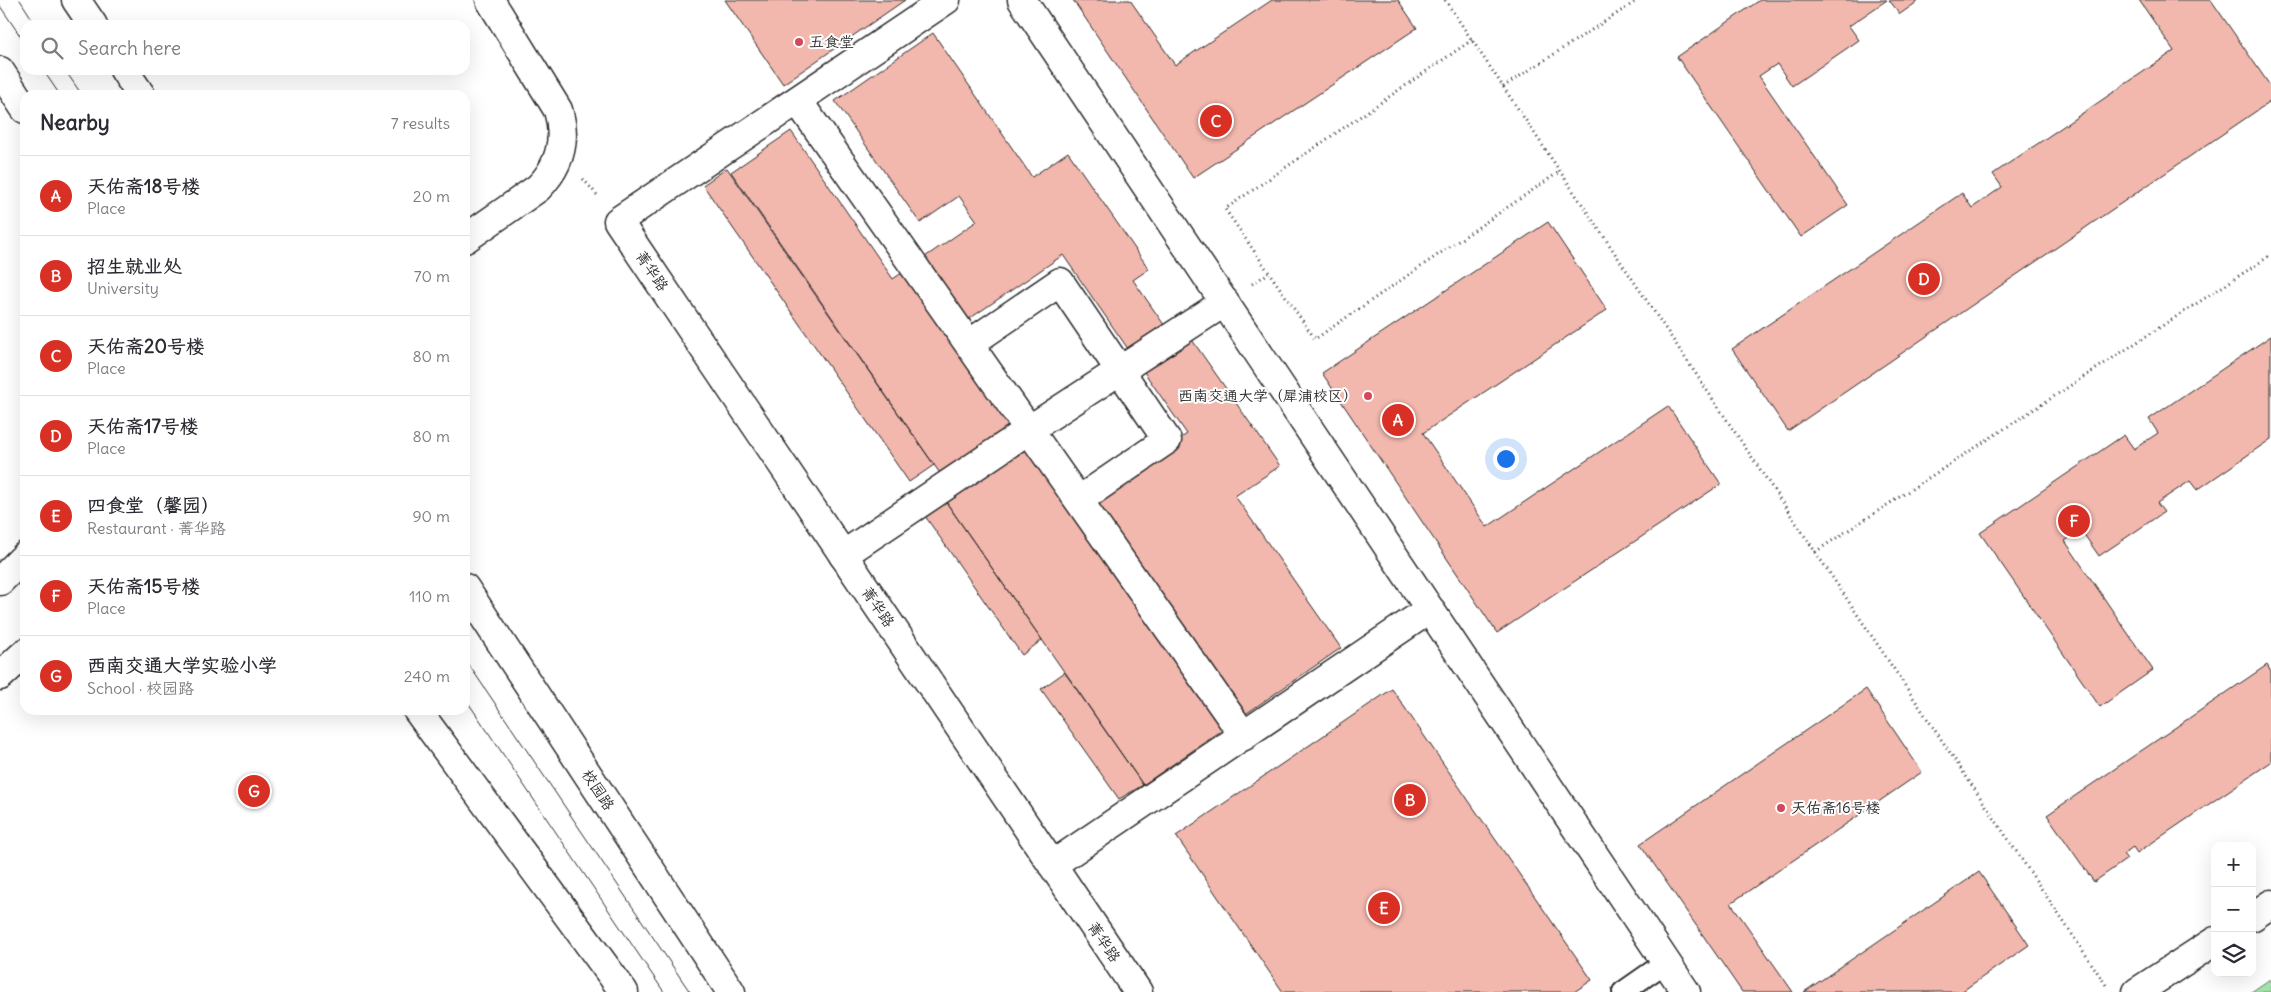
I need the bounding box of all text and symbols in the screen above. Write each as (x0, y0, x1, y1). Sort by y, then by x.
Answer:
search box (20, 20, 470, 75)
place label: 五食堂 (809, 32, 854, 51)
icon: search (38, 34, 66, 62)
text: Search here (78, 36, 181, 60)
marker: 五食堂 (793, 36, 805, 48)
pin: C (1200, 102, 1232, 140)
text: Nearby (40, 109, 110, 136)
text: 7 results (391, 113, 450, 133)
text: 天佑斋18号楼 (87, 174, 201, 198)
text: A (51, 186, 61, 206)
text: 20 m (413, 186, 450, 206)
text: Place (87, 198, 126, 218)
street label: 菁华路 (632, 247, 673, 295)
text: 招生就业处 (87, 254, 182, 278)
pin: D (1908, 260, 1940, 298)
text: B (51, 266, 61, 286)
text: 70 m (414, 266, 450, 286)
text: University (87, 278, 159, 298)
text: 天佑斋20号楼 (87, 334, 205, 358)
text: C (51, 346, 61, 366)
text: 80 m (412, 346, 450, 366)
text: Place (87, 358, 126, 378)
place label: 西南交通大学（犀浦校区） (1178, 386, 1358, 405)
marker: 西南交通大学（犀浦校区） (1362, 390, 1374, 402)
pin: A (1382, 401, 1414, 439)
text: 天佑斋17号楼 (87, 414, 199, 438)
text: D (50, 426, 62, 446)
text: 80 m (412, 426, 450, 446)
text: Place (87, 438, 126, 458)
your location (1493, 446, 1519, 472)
text: 四食堂（馨园） (87, 493, 220, 517)
pin: F (2058, 502, 2090, 540)
text: E (51, 506, 61, 526)
text: 90 m (412, 506, 450, 526)
text: Restaurant · 菁华路 (87, 518, 226, 538)
text: 天佑斋15号楼 (87, 574, 200, 598)
street label: 菁华路 (858, 583, 899, 631)
text: F (51, 586, 61, 606)
text: 110 m (409, 586, 450, 606)
text: Place (87, 598, 126, 618)
text: 西南交通大学实验小学 (87, 653, 277, 677)
text: G (50, 666, 62, 686)
text: 240 m (404, 666, 450, 686)
text: School · 校园路 (87, 678, 194, 698)
street label: 校园路 (578, 766, 619, 814)
pin: G (238, 772, 270, 810)
pin: B (1394, 781, 1426, 819)
place label: 天佑斋16号楼 (1791, 798, 1881, 817)
marker: 天佑斋16号楼 (1775, 802, 1787, 814)
map controls (2211, 842, 2256, 977)
button: + (2211, 842, 2256, 887)
button: − (2211, 887, 2256, 932)
pin: E (1368, 889, 1400, 927)
street label: 菁华路 (1084, 918, 1125, 966)
button: layers (2211, 932, 2256, 977)

